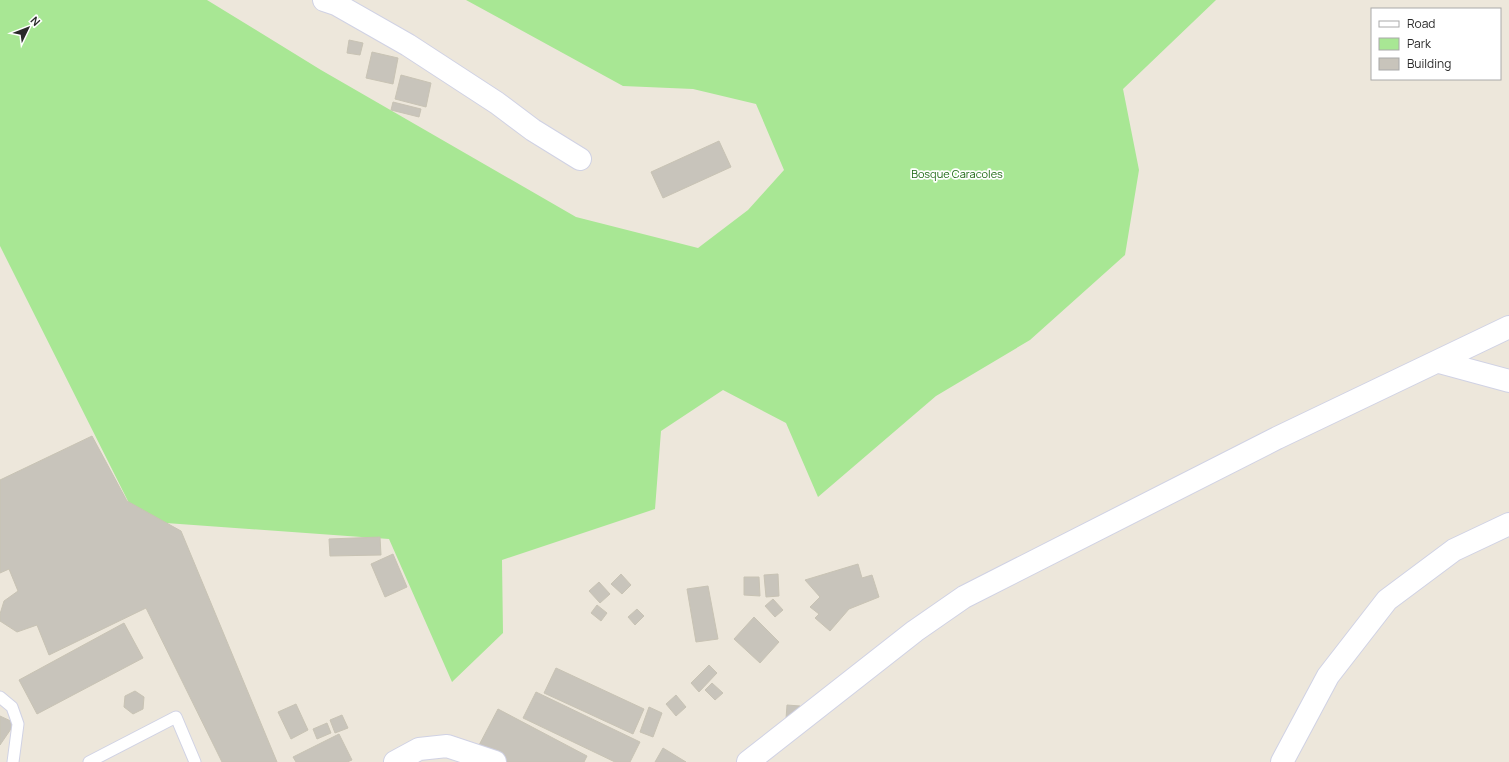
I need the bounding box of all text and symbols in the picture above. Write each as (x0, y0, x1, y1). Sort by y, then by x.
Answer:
north arrow (8, 8, 48, 48)
legend (1371, 8, 1501, 80)
text: N (27, 13, 44, 29)
text: Road (1407, 15, 1435, 32)
text: Park (1407, 35, 1432, 52)
text: Building (1407, 55, 1451, 72)
park label: Bosque Caracoles (911, 166, 1003, 181)

